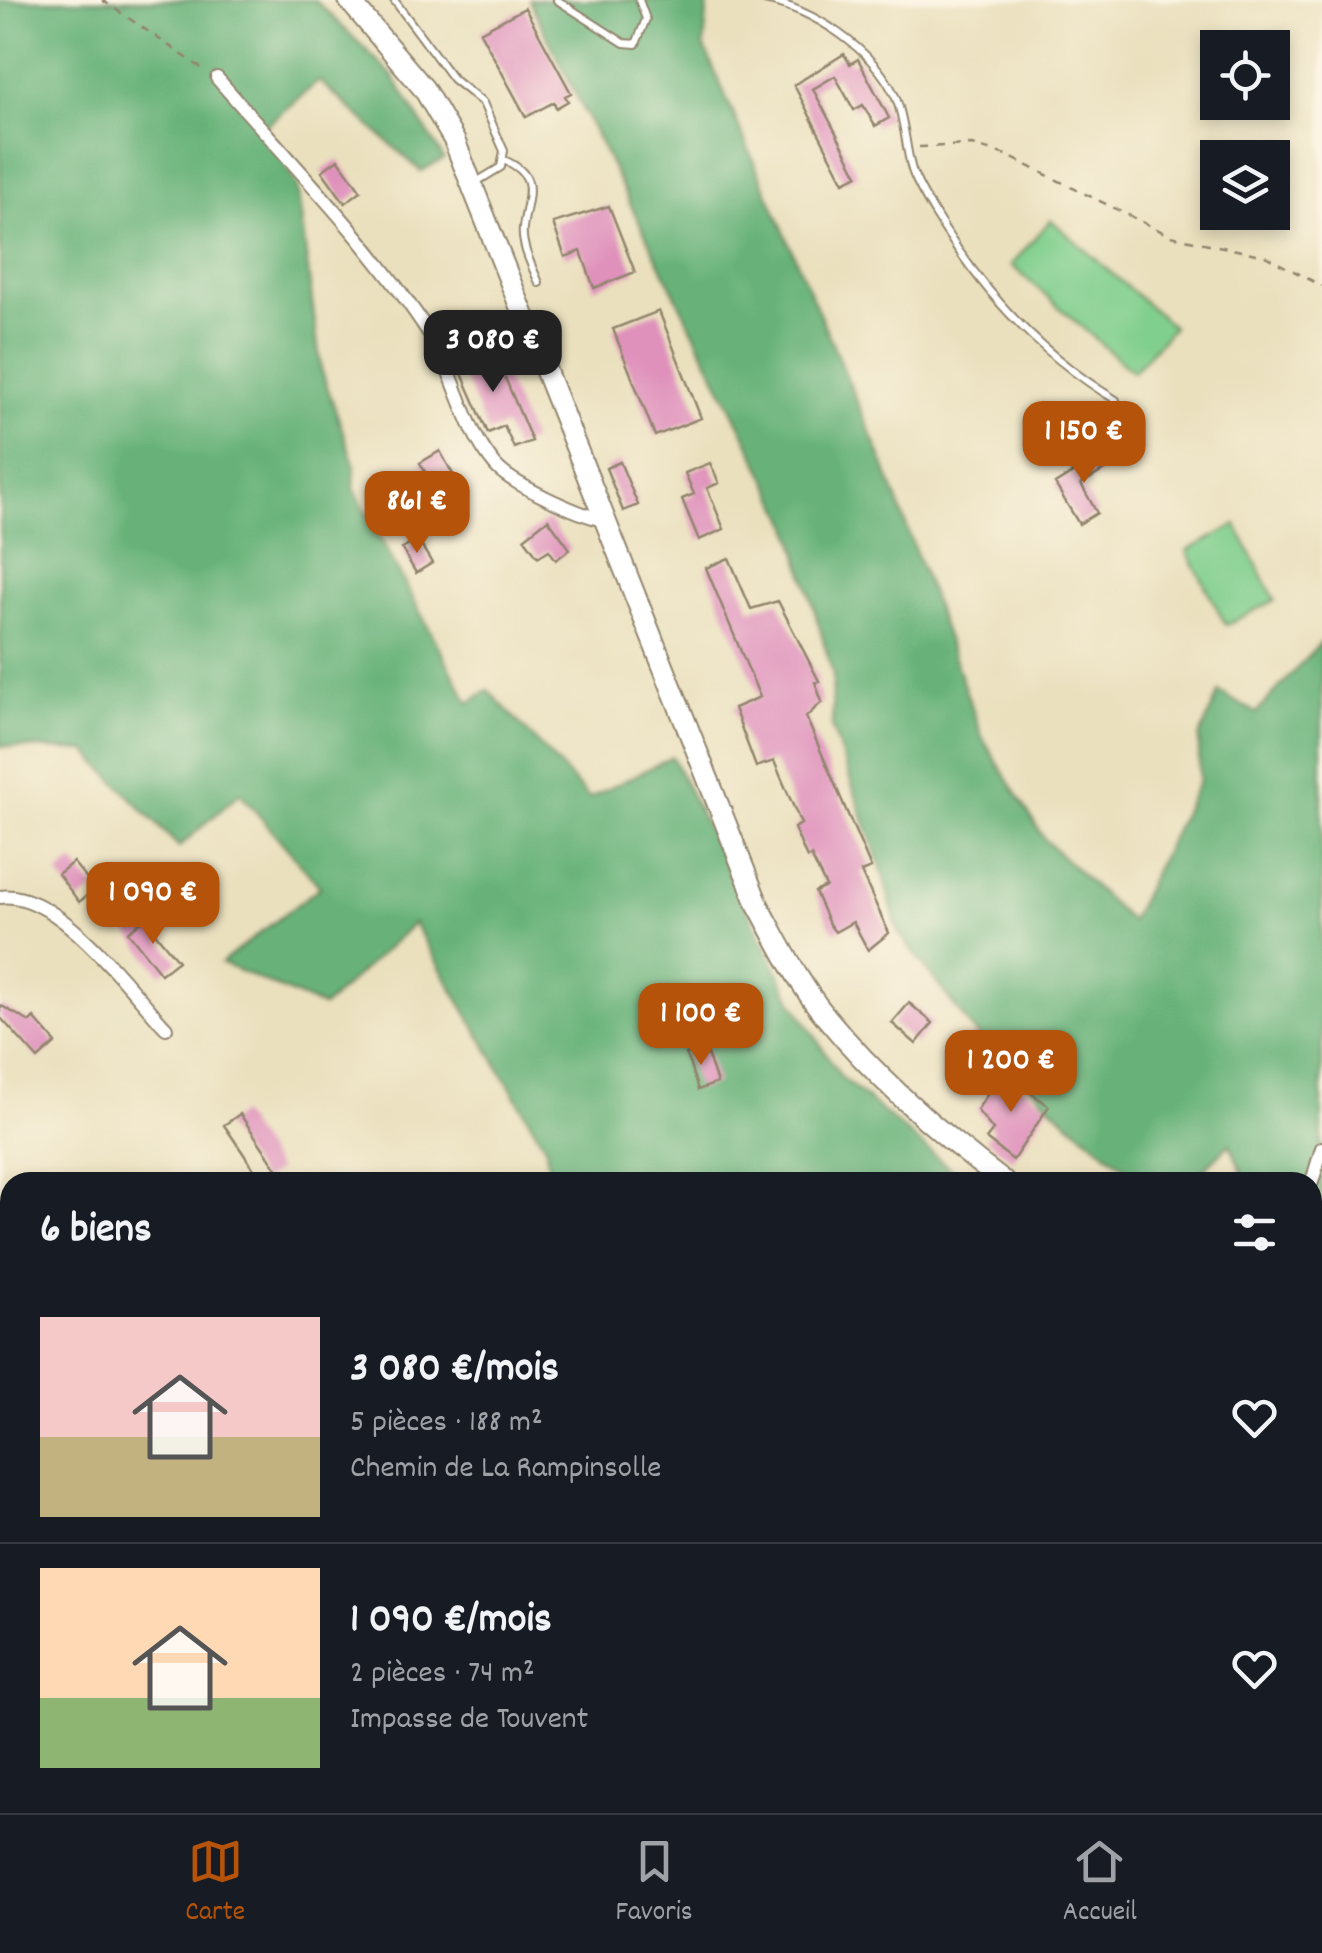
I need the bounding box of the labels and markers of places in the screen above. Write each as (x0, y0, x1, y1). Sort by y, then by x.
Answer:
pin: 3 080 € (401, 310, 585, 395)
pin: 1 150 € (992, 401, 1176, 486)
pin: 861 € (347, 471, 487, 556)
pin: 1 090 € (61, 862, 245, 947)
pin: 1 100 € (609, 983, 793, 1068)
pin: 1 200 € (919, 1030, 1103, 1115)

